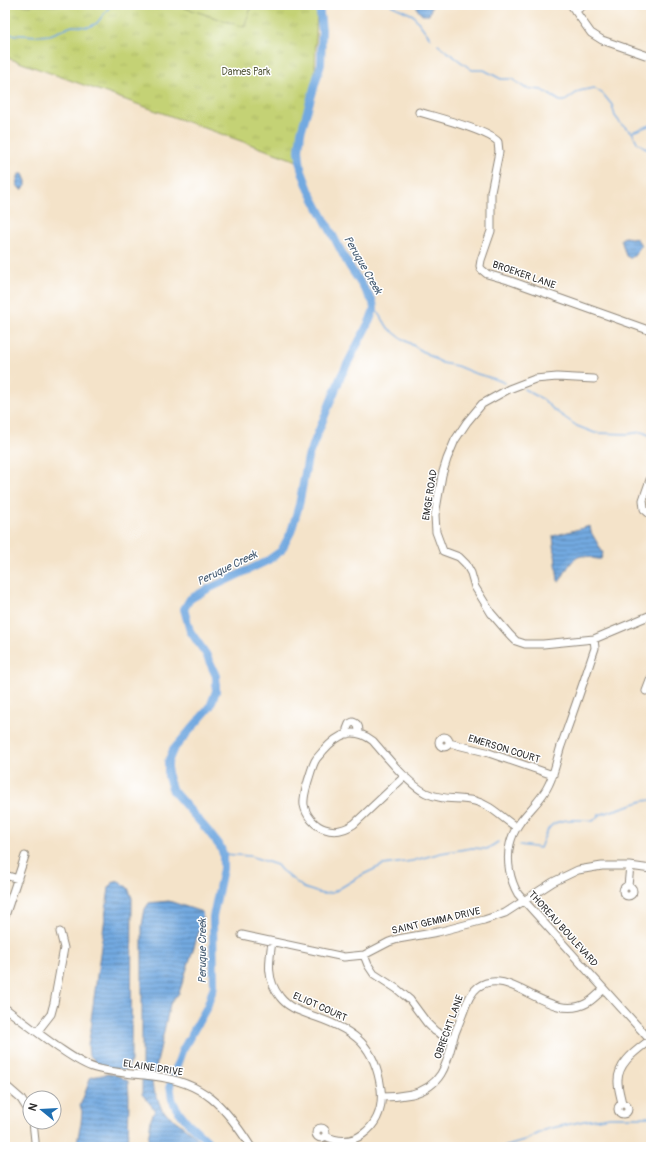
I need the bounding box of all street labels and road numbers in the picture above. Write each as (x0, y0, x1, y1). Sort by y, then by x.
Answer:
street label: BROEKER LANE (491, 259, 557, 291)
street label: EMGE ROAD (420, 469, 440, 521)
street label: EMERSON COURT (467, 732, 542, 766)
street label: THOREAU BOULEVARD (526, 889, 600, 969)
street label: SAINT GEMMA DRIVE (391, 905, 481, 937)
street label: ELIOT COURT (291, 990, 349, 1024)
street label: OBRECHT LANE (432, 993, 466, 1061)
street label: ELAINE DRIVE (122, 1057, 184, 1079)

